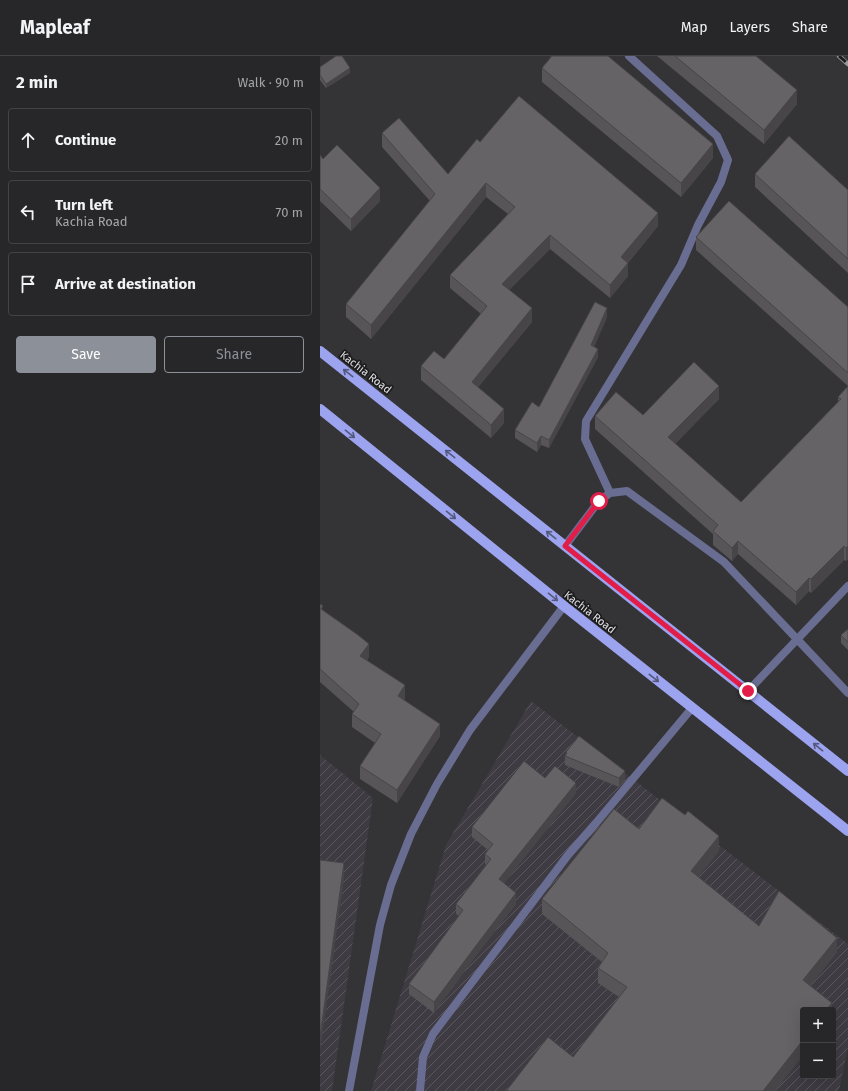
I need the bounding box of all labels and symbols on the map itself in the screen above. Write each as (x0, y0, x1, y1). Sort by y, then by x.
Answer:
street label: Kachia Road (337, 348, 394, 396)
one-way arrow (342, 369, 353, 378)
one-way arrow (345, 429, 356, 438)
one-way arrow (444, 450, 455, 459)
route start (590, 492, 608, 510)
one-way arrow (446, 511, 457, 520)
one-way arrow (546, 531, 557, 539)
street label: Kachia Road (561, 588, 618, 636)
one-way arrow (547, 593, 558, 601)
one-way arrow (649, 673, 660, 682)
route end (739, 682, 757, 700)
one-way arrow (812, 742, 823, 751)

